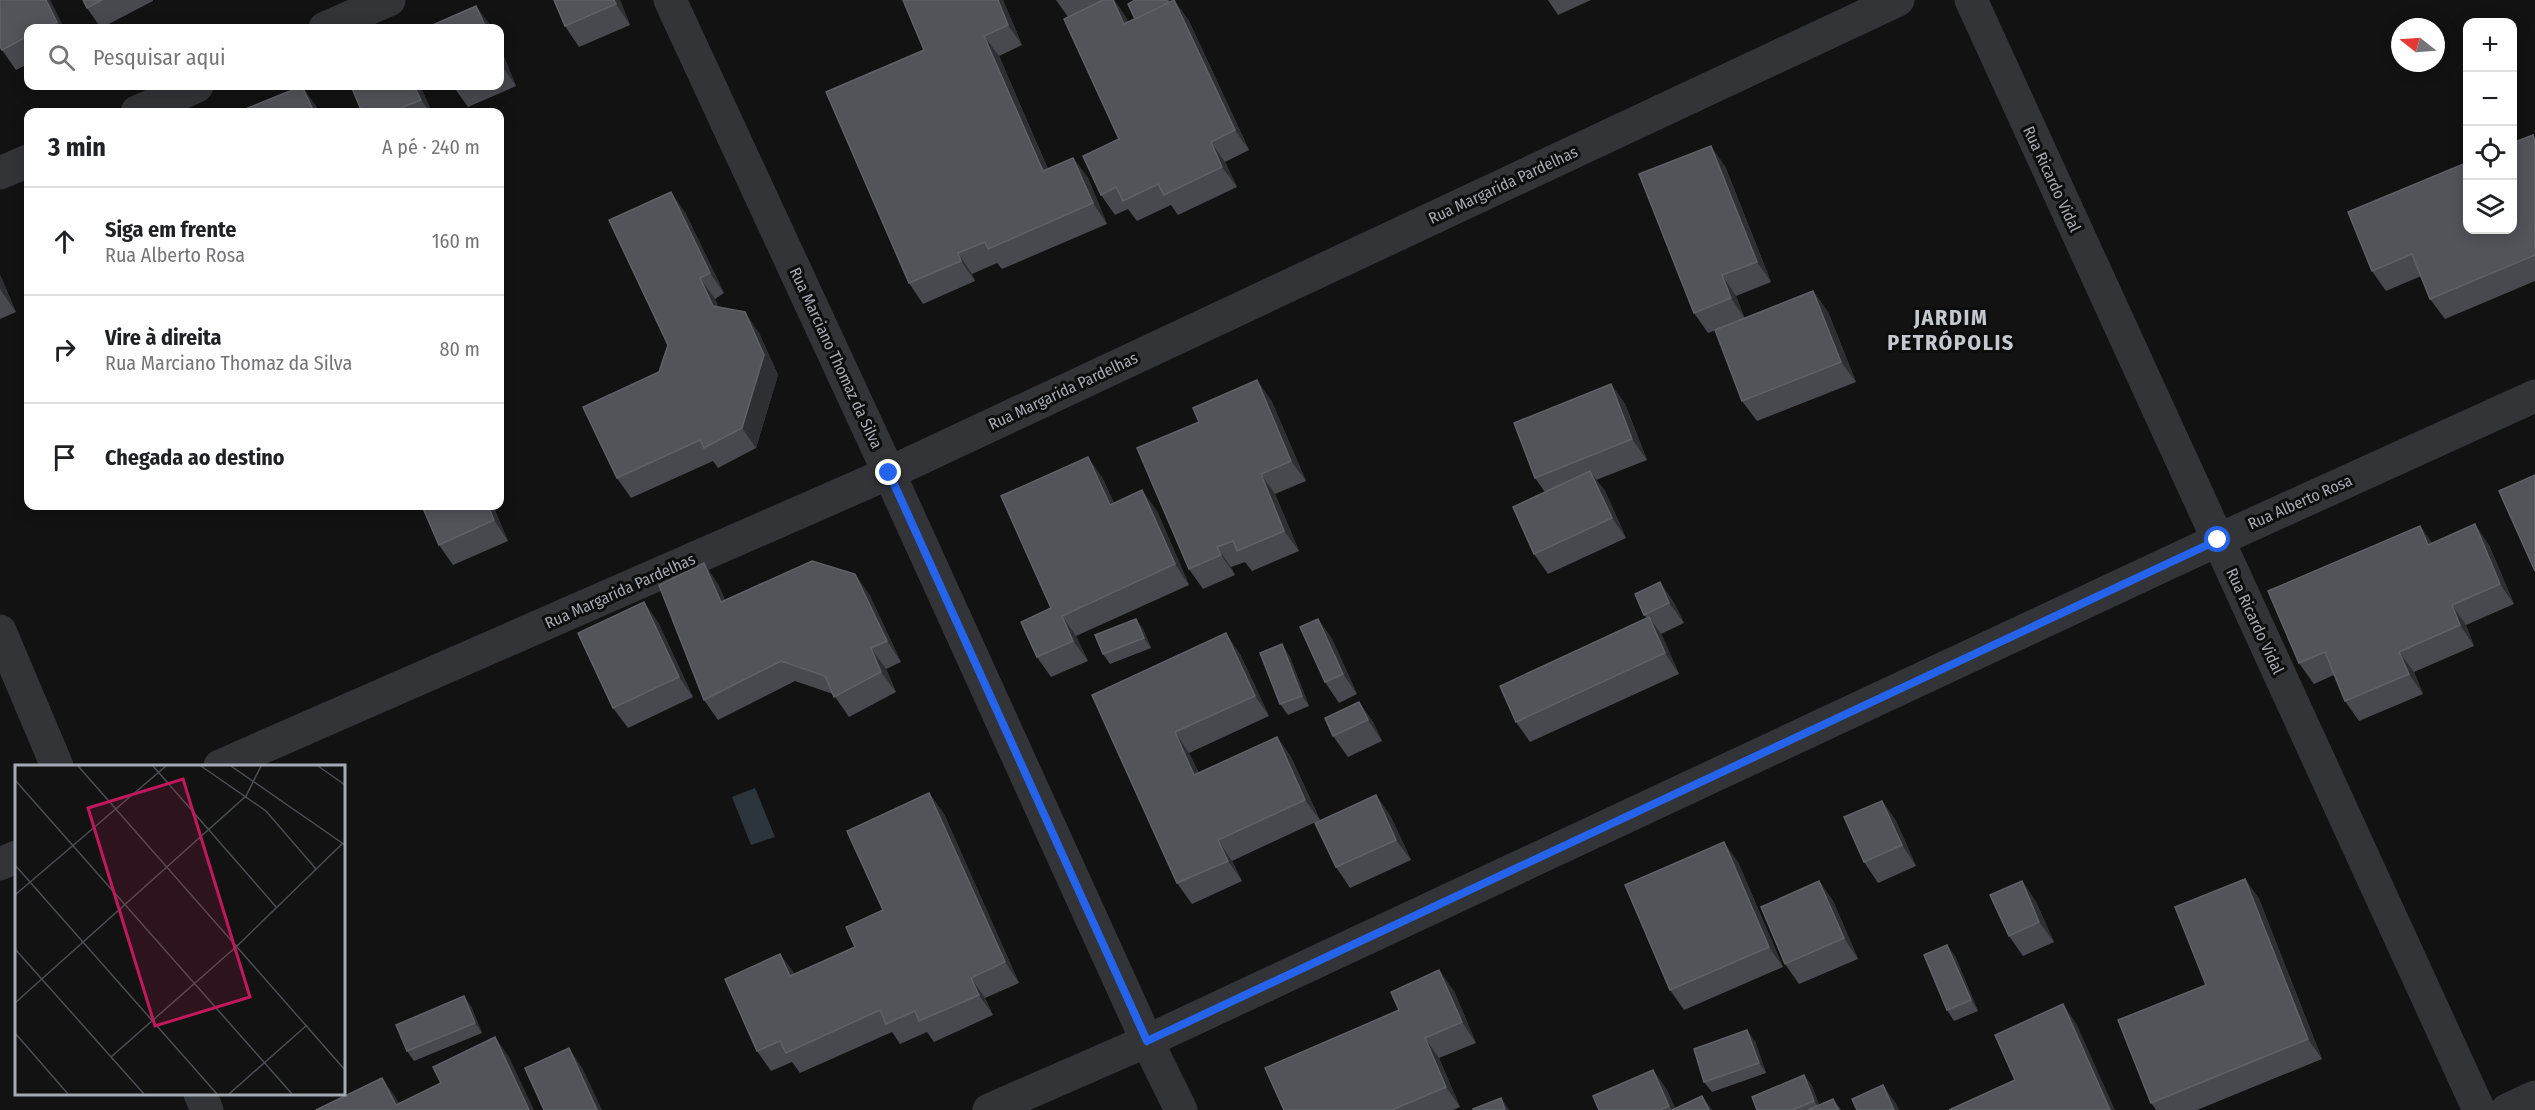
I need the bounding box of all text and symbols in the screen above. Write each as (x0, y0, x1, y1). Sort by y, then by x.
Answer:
north arrow (2391, 18, 2445, 72)
map controls (2463, 18, 2517, 234)
button: + (2463, 18, 2517, 72)
search box (24, 24, 504, 90)
icon: search (45, 41, 78, 74)
text: Pesquisar aqui (93, 44, 225, 71)
button: − (2463, 72, 2517, 126)
street label: Rua Ricardo Vidal (2019, 123, 2085, 235)
button: locate (2463, 126, 2517, 180)
text: 3 min (48, 132, 106, 163)
text: A pé · 240 m (382, 135, 480, 159)
street label: Rua Margarida Pardelhas (1425, 142, 1581, 228)
button: layers (2463, 180, 2517, 234)
text: Siga em frente (105, 216, 236, 243)
icon: ahead (48, 225, 81, 258)
text: 160 m (432, 229, 480, 253)
text: Rua Alberto Rosa (105, 243, 245, 267)
street label: Rua Marciano Thomaz da Silva (786, 264, 886, 452)
district label: JARDIM PETRÓPOLIS (1887, 304, 2015, 356)
text: Vire à direita (105, 324, 221, 351)
icon: right (48, 333, 81, 366)
text: 80 m (440, 337, 480, 361)
street label: Rua Margarida Pardelhas (985, 348, 1141, 434)
text: Rua Marciano Thomaz da Silva (105, 351, 352, 375)
icon: arrive (48, 441, 81, 474)
text: Chegada ao destino (105, 444, 285, 471)
route end (875, 459, 901, 485)
street label: Rua Alberto Rosa (2245, 470, 2355, 533)
route start (2204, 526, 2230, 552)
street label: Rua Margarida Pardelhas (542, 549, 698, 633)
street label: Rua Ricardo Vidal (2222, 565, 2288, 677)
inset map (15, 765, 345, 1095)

